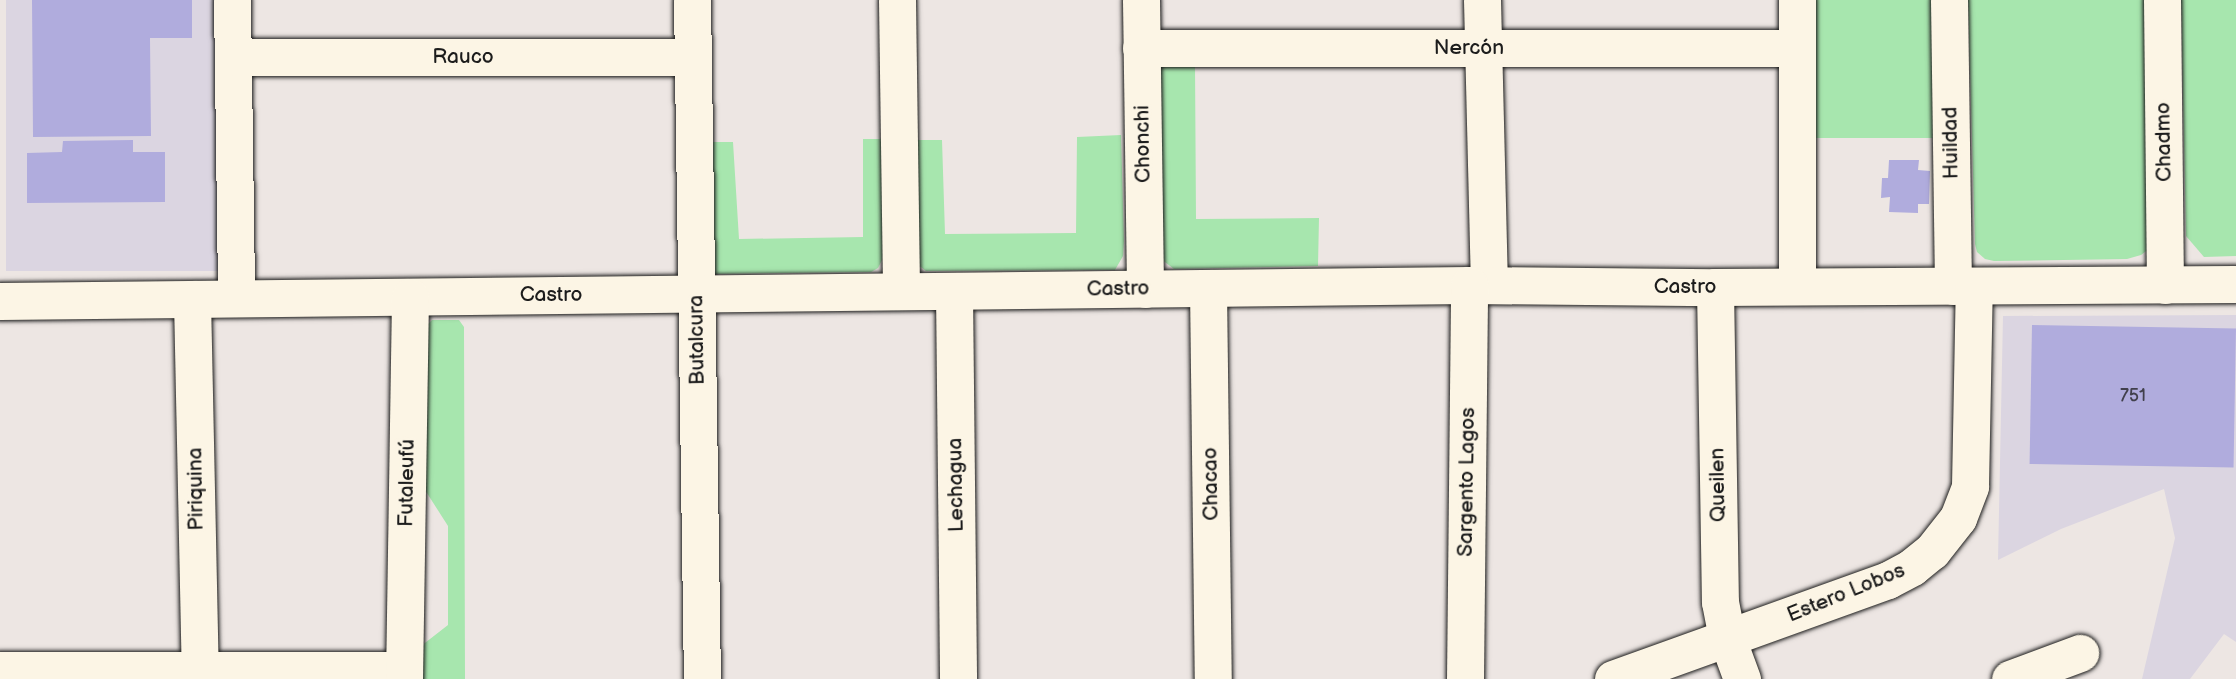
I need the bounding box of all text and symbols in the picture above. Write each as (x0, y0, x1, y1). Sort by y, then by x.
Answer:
street label: Nercón (1434, 35, 1504, 61)
street label: Rauco (432, 44, 494, 70)
street label: Chadmo (2151, 102, 2177, 182)
street label: Chonchi (1130, 105, 1156, 183)
street label: Huildad (1938, 107, 1964, 179)
street label: Castro (1654, 274, 1716, 300)
street label: Castro (1086, 276, 1150, 302)
street label: Castro (520, 282, 582, 308)
street label: Butalcura (684, 295, 710, 385)
house number: 751 (2120, 385, 2146, 407)
street label: Sargento Lagos (1453, 407, 1481, 557)
street label: Lechagua (943, 438, 969, 532)
street label: Futaleufú (394, 439, 420, 527)
street label: Piriquina (183, 447, 209, 531)
street label: Chacao (1198, 447, 1224, 521)
street label: Queilen (1705, 448, 1731, 522)
street label: Estero Lobos (1783, 558, 1909, 628)

